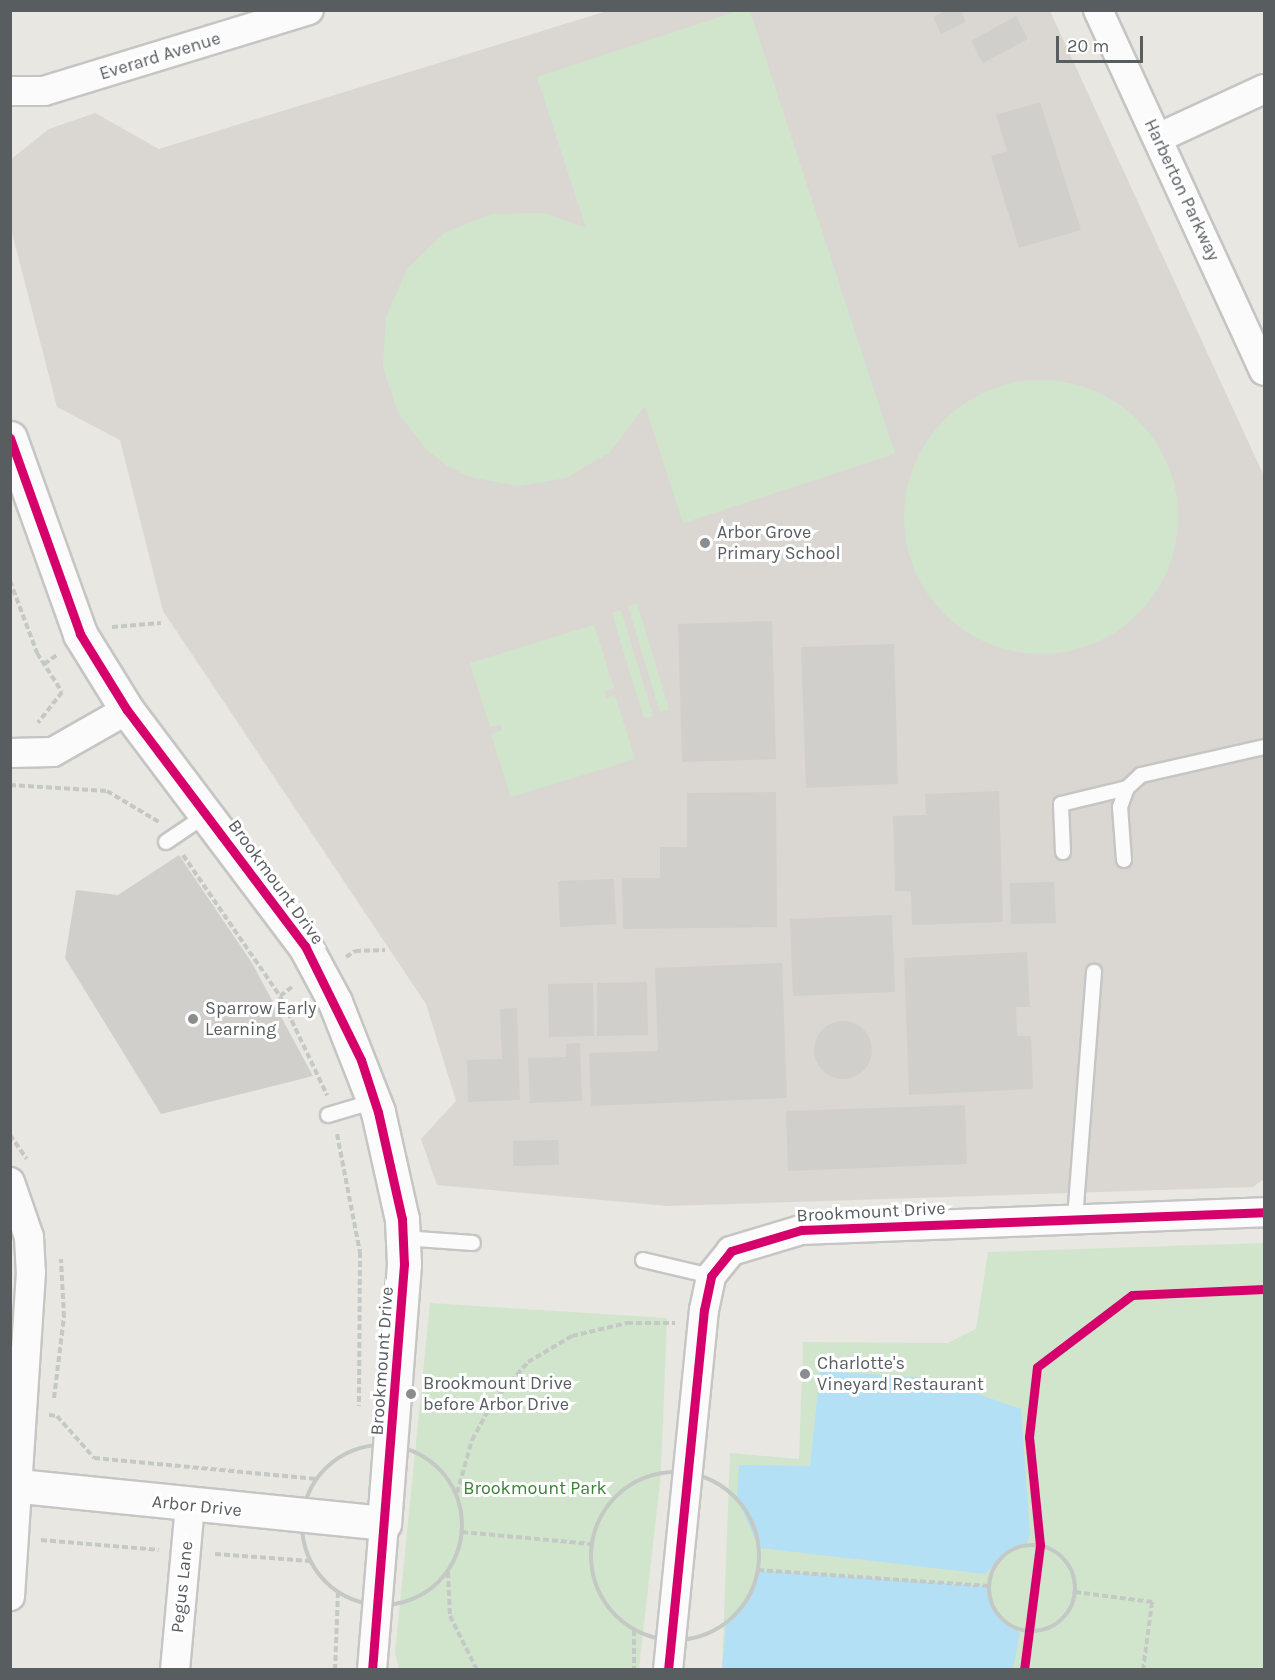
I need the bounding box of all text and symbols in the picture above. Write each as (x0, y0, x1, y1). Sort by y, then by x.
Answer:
scale bar (1059, 24, 1146, 62)
street label: Everard Avenue (97, 27, 223, 85)
text: 20 m (1067, 35, 1109, 57)
street label: Harberton Parkway (1140, 115, 1224, 265)
place label: Arbor Grove Primary School (717, 522, 840, 564)
marker: Arbor Grove Primary School (698, 536, 712, 550)
street label: Brookmount Drive (223, 815, 329, 949)
place label: Sparrow Early Learning (205, 998, 316, 1040)
marker: Sparrow Early Learning (186, 1012, 200, 1026)
street label: Brookmount Drive (796, 1197, 946, 1227)
street label: Brookmount Drive (366, 1286, 398, 1436)
place label: Charlotte's Vineyard Restaurant (817, 1353, 984, 1396)
marker: Charlotte's Vineyard Restaurant (798, 1367, 812, 1381)
place label: Brookmount Drive before Arbor Drive (423, 1373, 572, 1416)
marker: Brookmount Drive before Arbor Drive (404, 1387, 418, 1401)
park label: Brookmount Park (463, 1477, 607, 1499)
street label: Arbor Drive (151, 1491, 243, 1521)
street label: Pegus Lane (166, 1540, 198, 1634)

